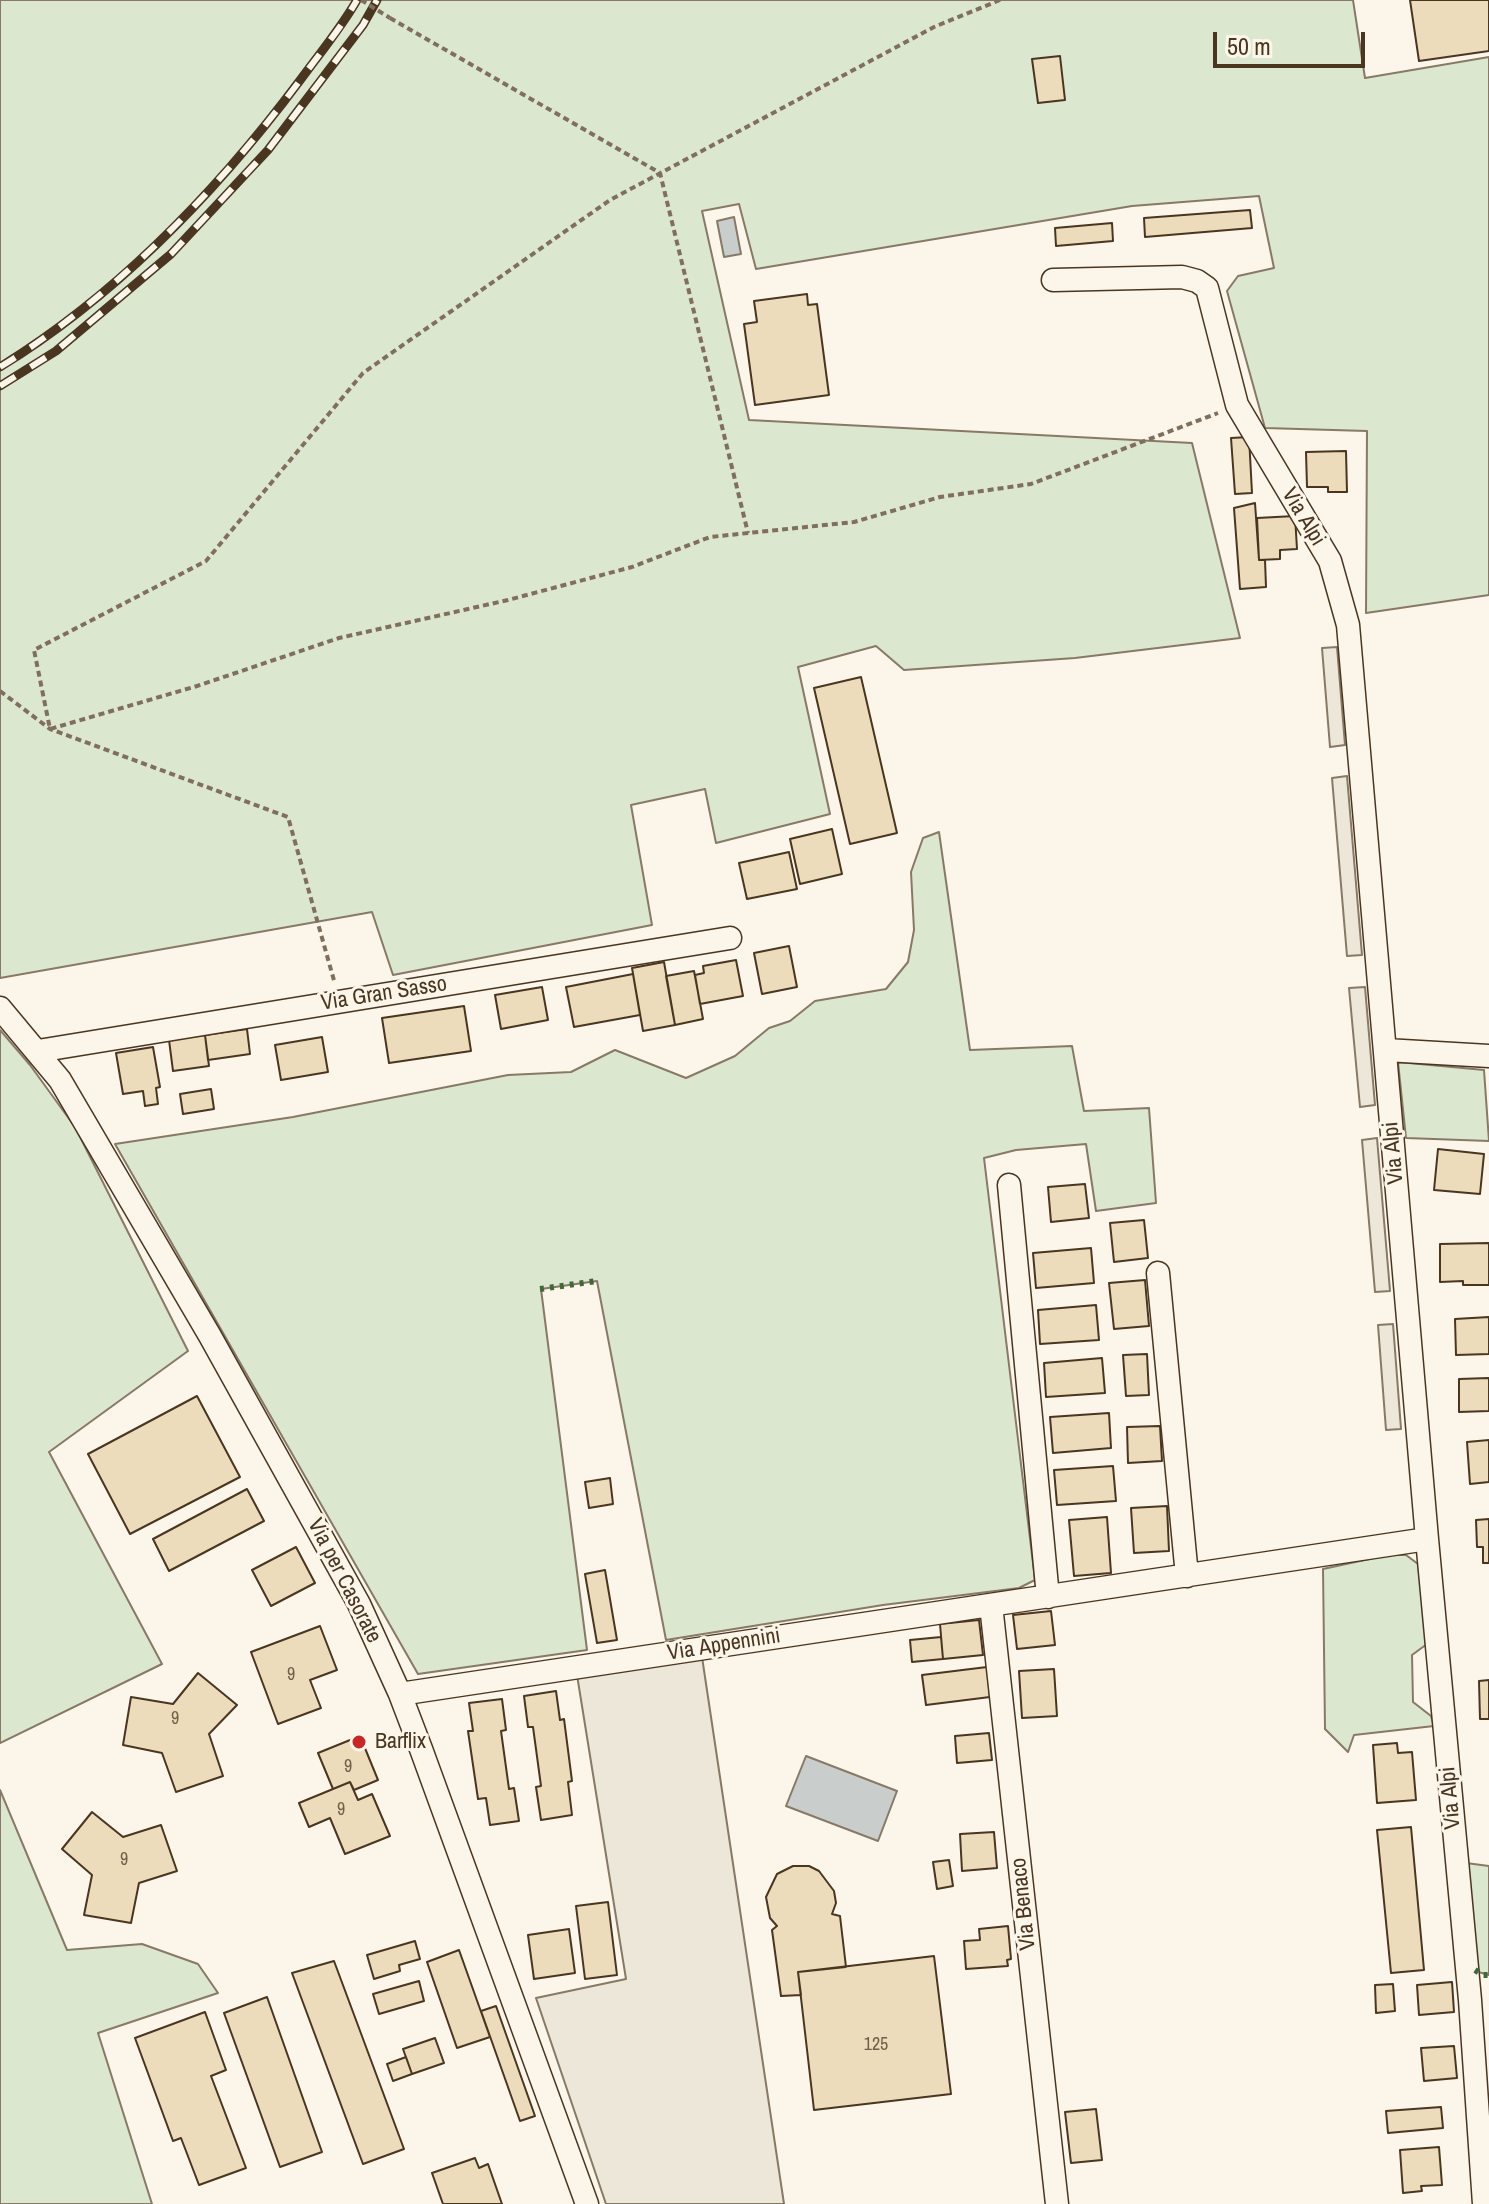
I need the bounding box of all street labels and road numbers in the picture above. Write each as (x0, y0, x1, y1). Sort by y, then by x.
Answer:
street label: Via Alpi (1275, 483, 1331, 551)
street label: Via Gran Sasso (319, 971, 449, 1017)
street label: Via Alpi (1378, 1121, 1410, 1185)
street label: Via per Casorate (301, 1514, 387, 1648)
street label: Via Appennini (666, 1623, 782, 1667)
street label: Via Alpi (1435, 1766, 1467, 1830)
street label: Via Benaco (1006, 1856, 1042, 1952)

